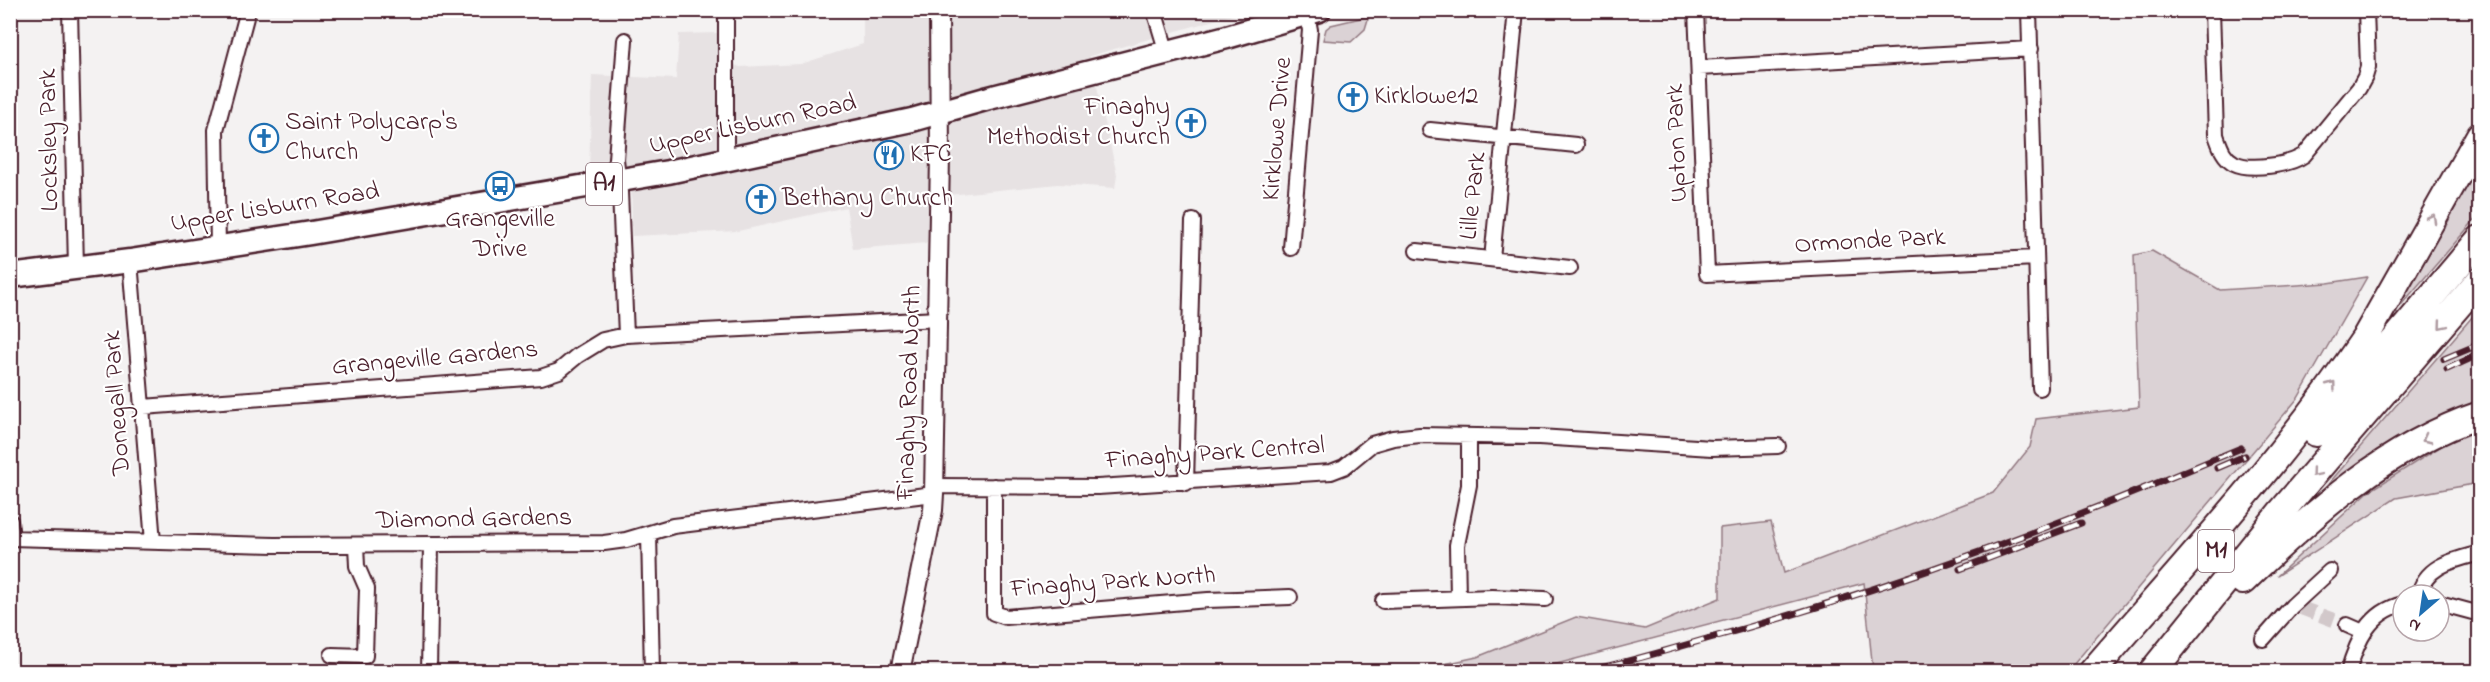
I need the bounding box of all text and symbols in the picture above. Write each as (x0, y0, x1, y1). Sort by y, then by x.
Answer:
street label: Kirklowe Drive (1253, 55, 1303, 202)
street label: Locksley Park (30, 67, 70, 212)
place label: Kirklowe12 (1374, 78, 1479, 116)
church icon: Kirklowe12 (1337, 81, 1369, 113)
street label: Upton Park (1657, 82, 1699, 203)
street label: Upper Lisburn Road (646, 84, 860, 166)
place label: Finaghy Methodist Church (987, 89, 1170, 157)
place label: Saint Polycarp's Church (285, 104, 458, 172)
church icon: Finaghy Methodist Church (1175, 107, 1207, 139)
church icon: Saint Polycarp's Church (248, 122, 280, 154)
place label: KFC (910, 136, 952, 174)
restaurant icon: KFC (873, 139, 905, 171)
street label: Lille Park (1450, 150, 1498, 242)
road number: A1 (586, 163, 622, 205)
bus stop icon: Grangeville Drive (484, 170, 516, 202)
street label: Upper Lisburn Road (168, 173, 383, 243)
place label: Bethany Church (781, 180, 953, 218)
church icon: Bethany Church (745, 183, 777, 215)
place label: Grangeville Drive (445, 201, 555, 269)
one-way arrow (2425, 214, 2436, 224)
street label: Ormonde Park (1793, 219, 1947, 265)
street label: Finaghy Road North (887, 285, 933, 502)
one-way arrow (2438, 318, 2449, 329)
street label: Donegall Park (94, 329, 142, 478)
street label: Grangeville Gardens (330, 331, 540, 387)
one-way arrow (2325, 381, 2336, 392)
street label: Finaghy Park Central (1103, 427, 1326, 481)
one-way arrow (2422, 432, 2432, 443)
one-way arrow (2311, 466, 2322, 477)
street label: Diamond Gardens (375, 499, 572, 541)
road number: M1 (2198, 530, 2234, 572)
street label: Finaghy Park North (1008, 557, 1217, 609)
north arrow (2391, 583, 2451, 643)
text: N (2404, 611, 2425, 637)

